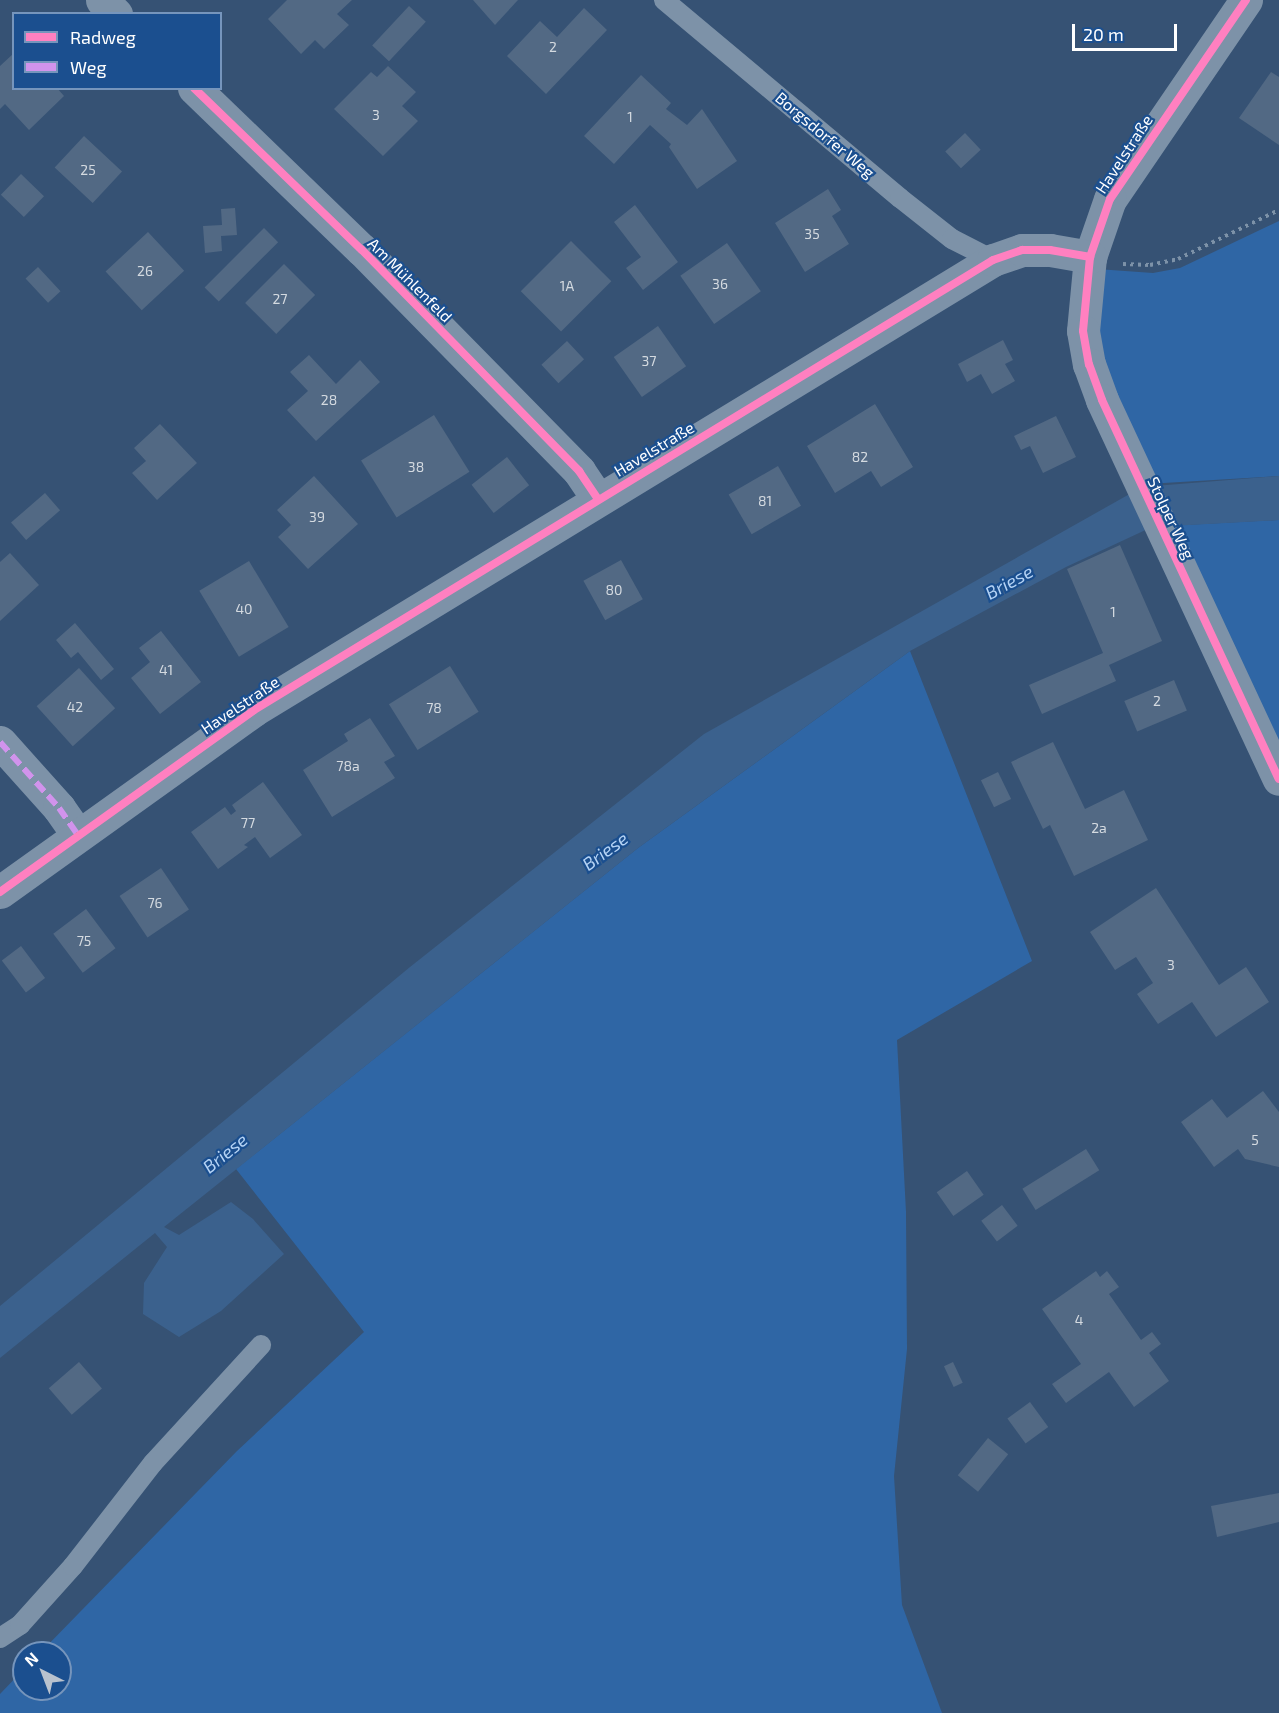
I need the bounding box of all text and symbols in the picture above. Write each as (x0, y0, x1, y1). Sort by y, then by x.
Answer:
legend (12, 12, 222, 90)
scale bar (1075, 12, 1180, 50)
text: 20 m (1083, 23, 1124, 45)
text: Radweg (70, 26, 136, 48)
house number: 2 (549, 39, 557, 55)
text: Weg (70, 56, 106, 78)
street label: Borgsdorfer Weg (771, 88, 879, 182)
house number: 3 (372, 107, 380, 123)
house number: 1 (627, 109, 633, 125)
street label: Havelstraße (1091, 111, 1157, 197)
house number: 25 (80, 162, 96, 178)
house number: 35 (804, 226, 820, 242)
street label: Am Mühlenfeld (364, 234, 456, 326)
house number: 26 (137, 263, 153, 279)
house number: 36 (712, 276, 728, 292)
house number: 1A (560, 278, 574, 294)
house number: 27 (272, 291, 288, 307)
house number: 37 (642, 353, 656, 369)
house number: 28 (321, 392, 337, 408)
street label: Havelstraße (610, 418, 698, 480)
house number: 82 (852, 449, 868, 465)
house number: 38 (408, 459, 424, 475)
street label: Stolper Weg (1143, 474, 1199, 562)
house number: 81 (758, 493, 772, 509)
house number: 39 (309, 509, 325, 525)
water label: Briese (981, 560, 1037, 604)
house number: 80 (606, 582, 622, 598)
house number: 40 (235, 601, 253, 617)
house number: 1 (1110, 604, 1116, 620)
house number: 41 (159, 662, 173, 678)
street label: Havelstraße (197, 672, 283, 738)
house number: 2 (1153, 693, 1161, 709)
house number: 42 (67, 699, 83, 715)
house number: 78 (426, 700, 442, 716)
house number: 78a (336, 758, 360, 774)
house number: 77 (241, 815, 255, 831)
house number: 2a (1091, 820, 1107, 836)
water label: Briese (578, 827, 632, 875)
house number: 76 (147, 895, 163, 911)
house number: 75 (77, 933, 91, 949)
house number: 3 (1167, 957, 1175, 973)
water label: Briese (198, 1129, 252, 1177)
house number: 5 (1251, 1132, 1259, 1148)
house number: 4 (1075, 1312, 1083, 1328)
north arrow (12, 1641, 72, 1701)
text: N (20, 1648, 42, 1670)

